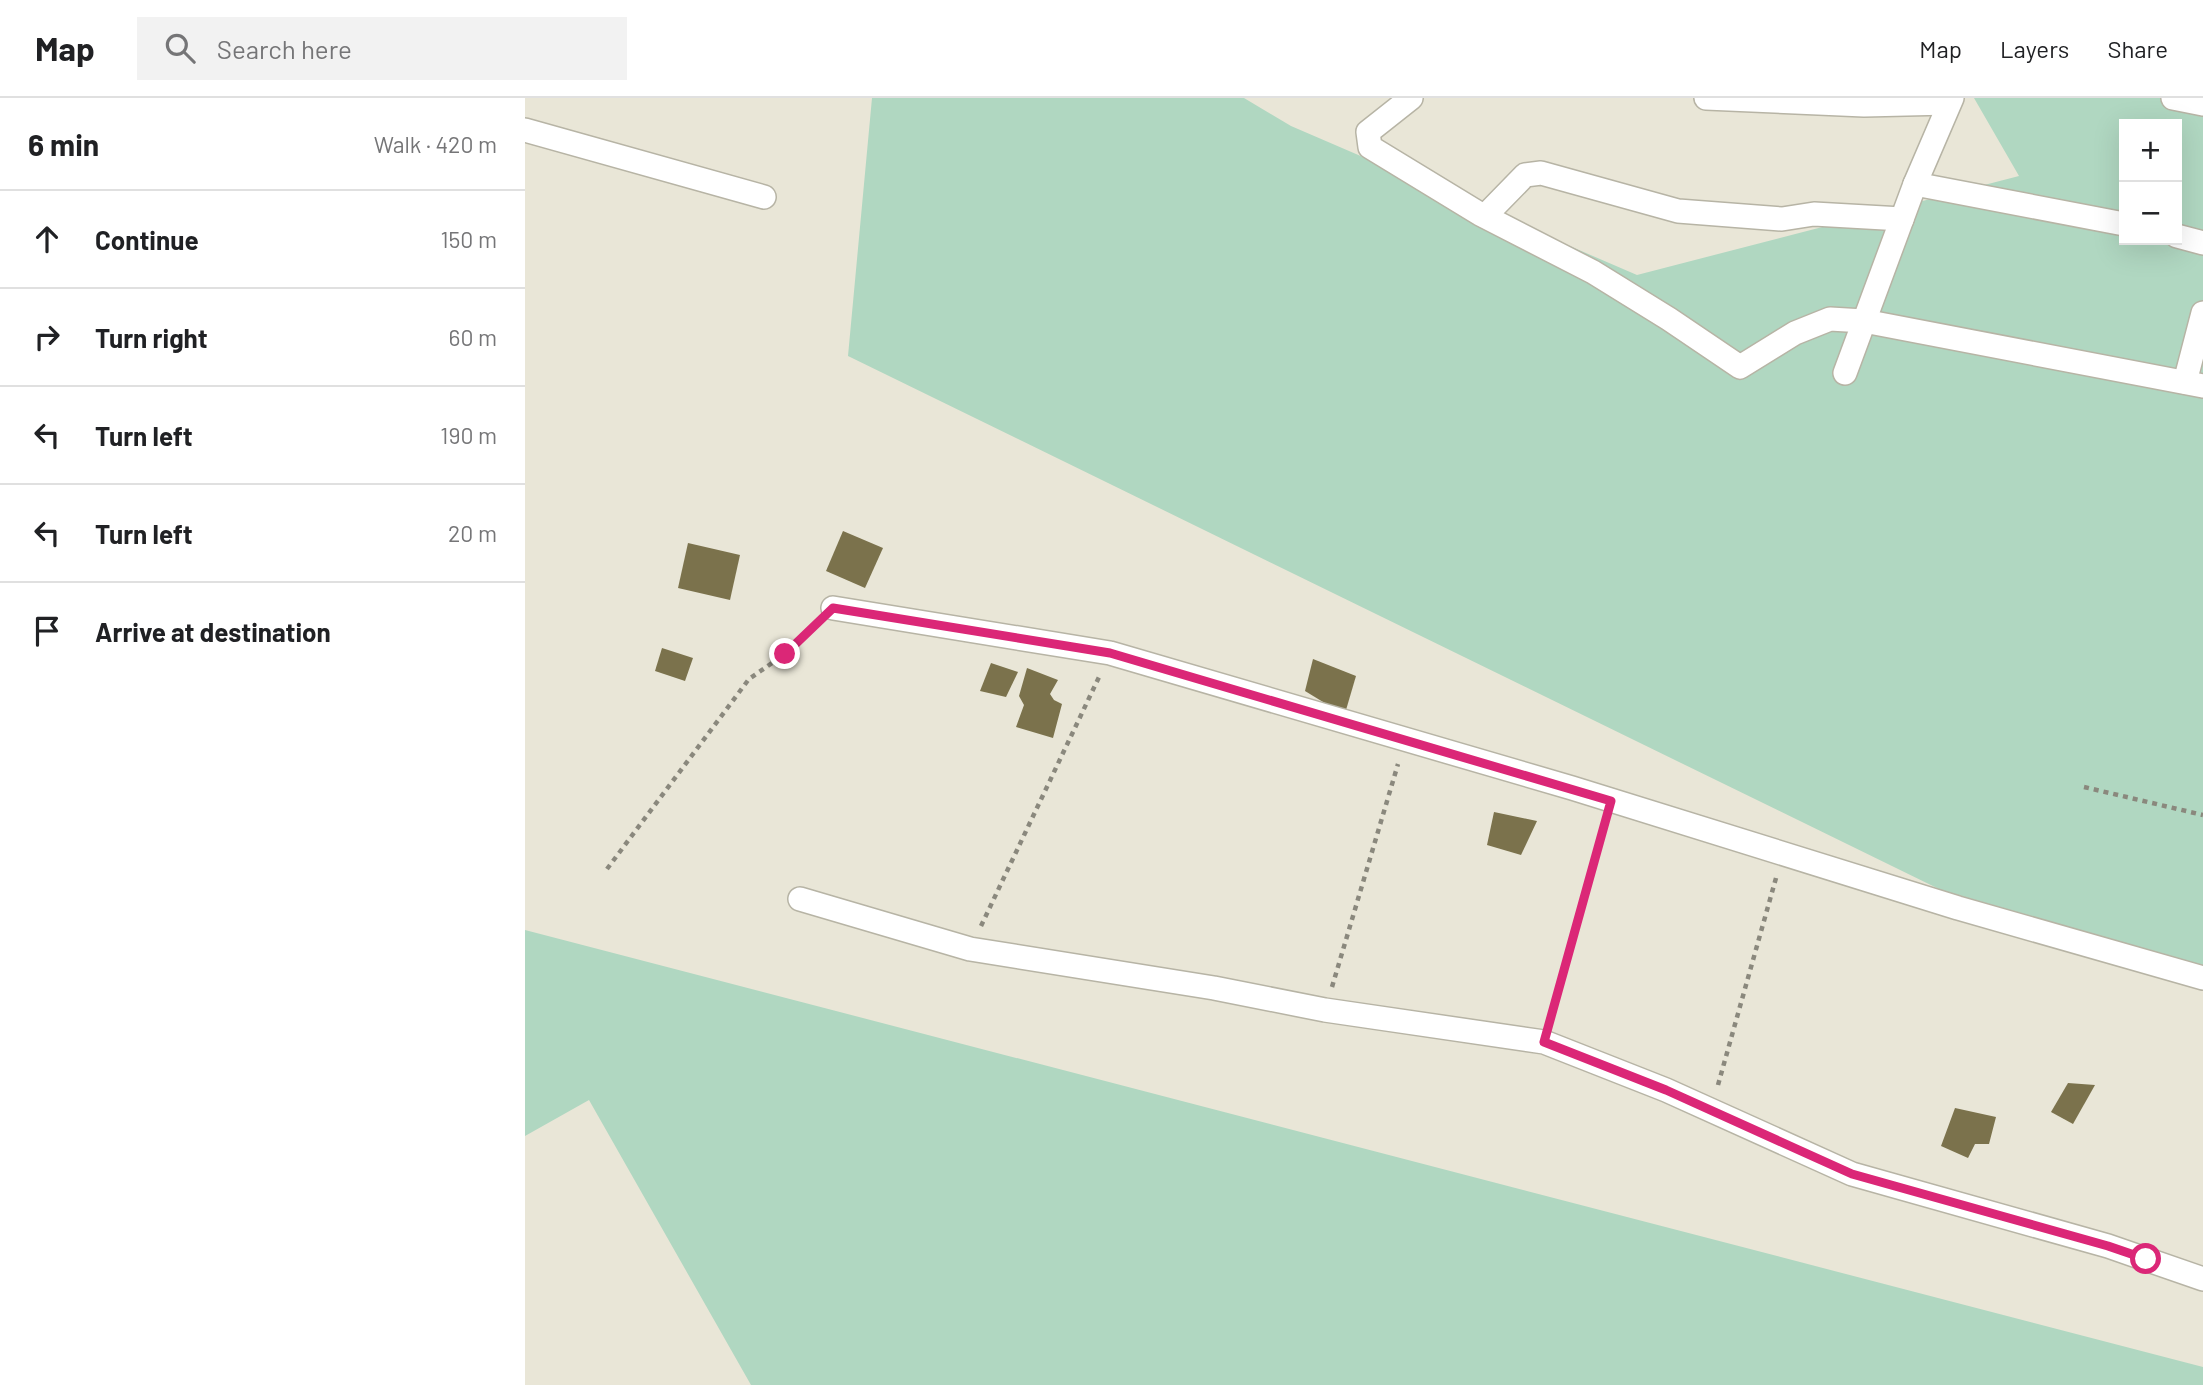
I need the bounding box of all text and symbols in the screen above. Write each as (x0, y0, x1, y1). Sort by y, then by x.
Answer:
search box (137, 17, 627, 80)
text: Map (35, 28, 95, 68)
icon: search (161, 29, 199, 67)
text: Search here (217, 33, 352, 64)
text: Map (1919, 34, 1962, 63)
text: Layers (2000, 34, 2069, 63)
text: Share (2107, 34, 2168, 63)
map controls (2119, 119, 2182, 245)
button: + (2119, 119, 2182, 182)
text: 6 min (28, 126, 99, 162)
text: Walk · 420 m (374, 130, 497, 158)
button: − (2119, 182, 2182, 245)
icon: ahead (28, 220, 66, 258)
text: Continue (95, 224, 199, 255)
text: 150 m (441, 225, 497, 253)
icon: right (28, 318, 66, 356)
text: Turn right (95, 322, 208, 353)
text: 60 m (449, 323, 497, 351)
icon: left (28, 416, 66, 454)
text: Turn left (95, 420, 193, 451)
text: 190 m (440, 421, 497, 449)
icon: left (28, 514, 66, 552)
text: Turn left (95, 518, 193, 549)
text: 20 m (448, 519, 497, 547)
icon: arrive (28, 612, 66, 650)
text: Arrive at destination (95, 616, 331, 647)
route end (769, 638, 800, 669)
route start (2130, 1243, 2161, 1274)

